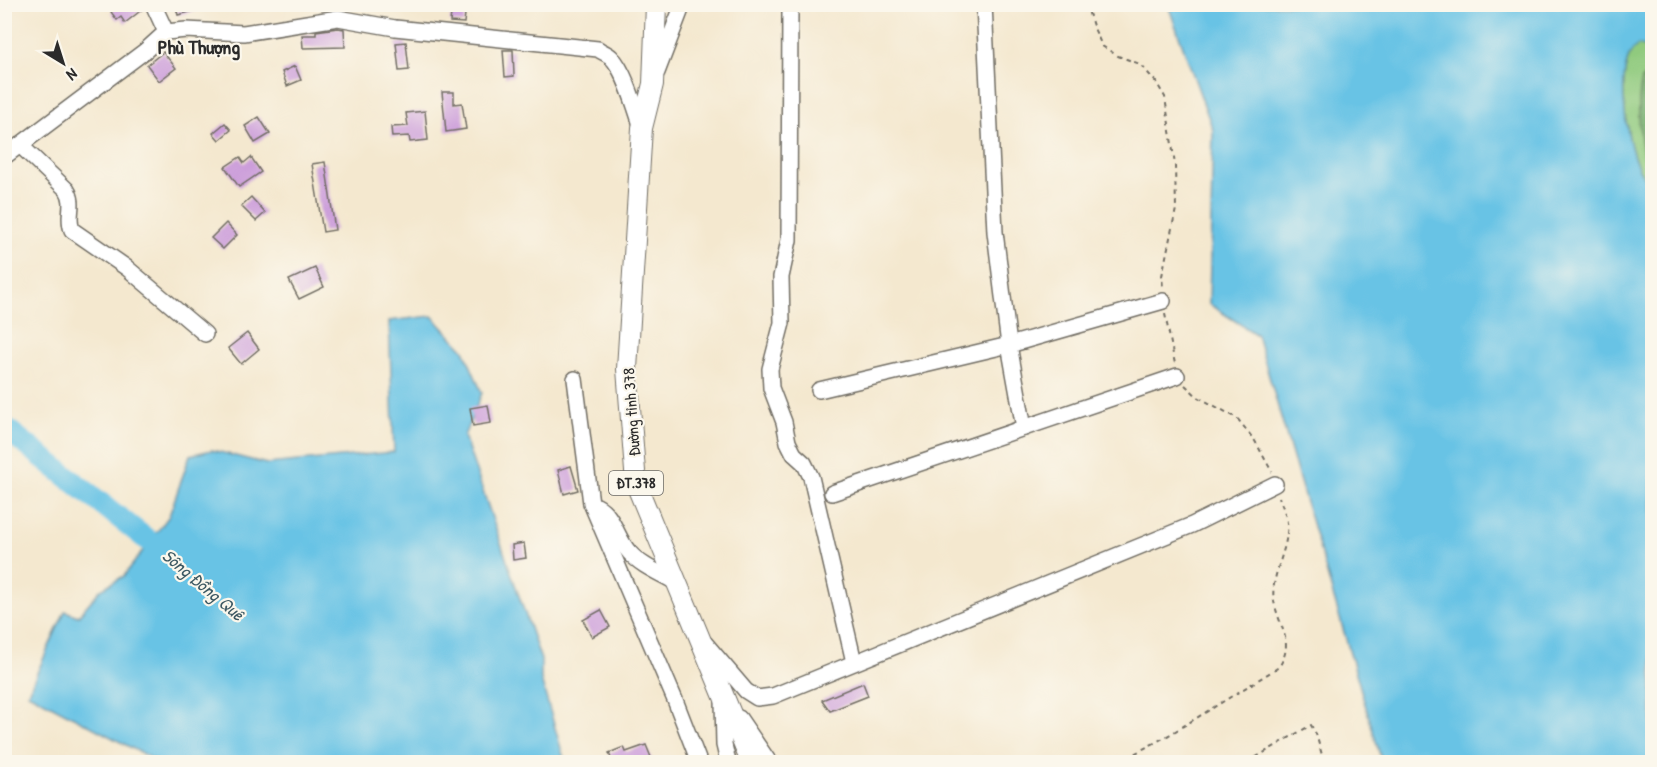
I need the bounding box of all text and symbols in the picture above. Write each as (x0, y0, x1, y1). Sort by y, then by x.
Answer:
north arrow (33, 33, 93, 93)
district label: Phù Thượng (158, 33, 240, 61)
text: N (62, 64, 82, 86)
street label: Đường tỉnh 378 (617, 367, 645, 457)
road number: ĐT.378 (609, 471, 663, 495)
water label: Sông Đồng Quê (157, 543, 251, 627)

